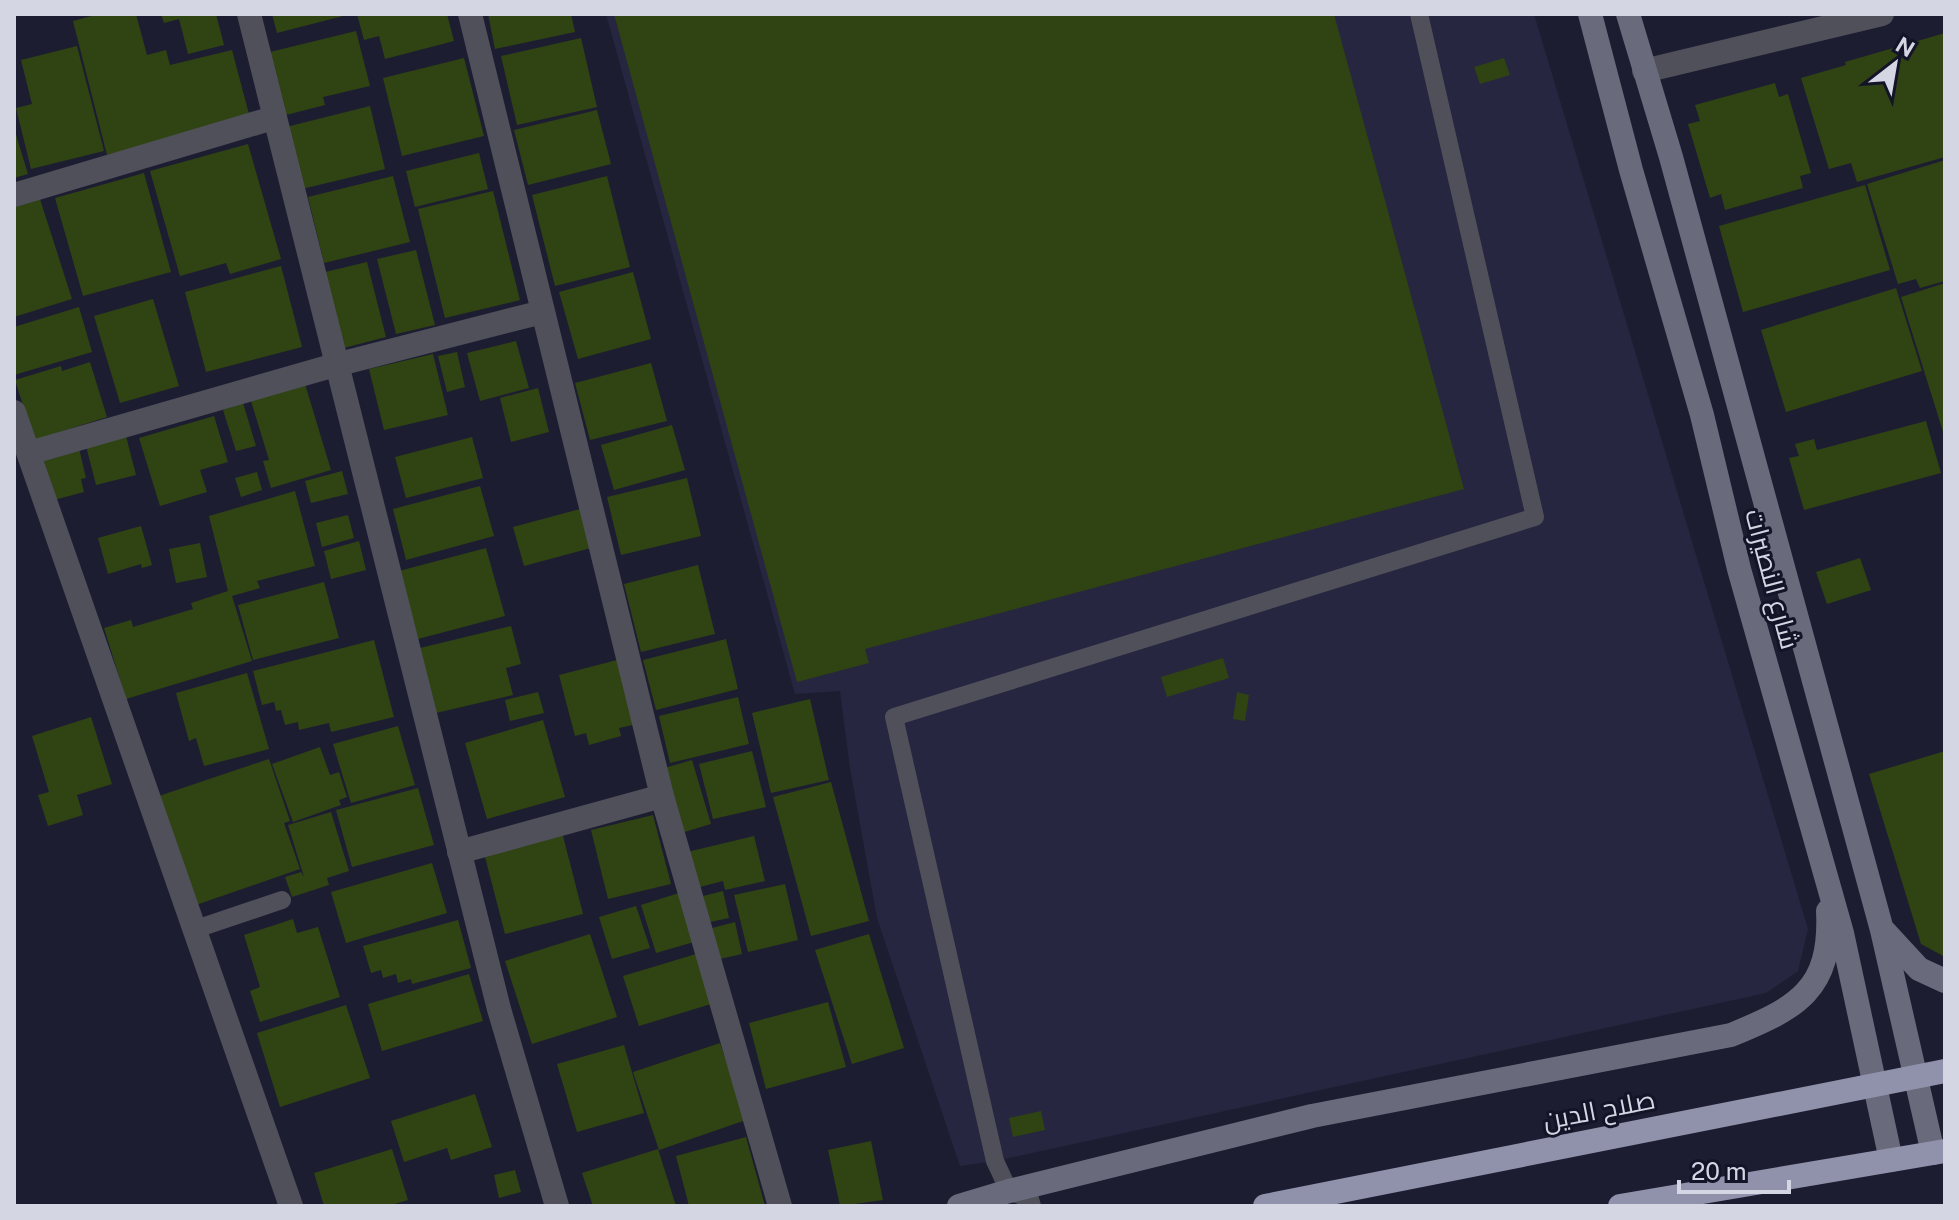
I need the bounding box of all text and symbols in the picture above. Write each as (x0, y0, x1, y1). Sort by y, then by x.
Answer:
north arrow (1855, 24, 1935, 104)
text: N (1891, 31, 1919, 62)
street label: شارع النصيرات (1737, 505, 1806, 653)
street label: صلاح الدين (1540, 1083, 1658, 1138)
scale bar (1679, 1144, 1789, 1194)
text: 20 m (1691, 1157, 1747, 1185)

